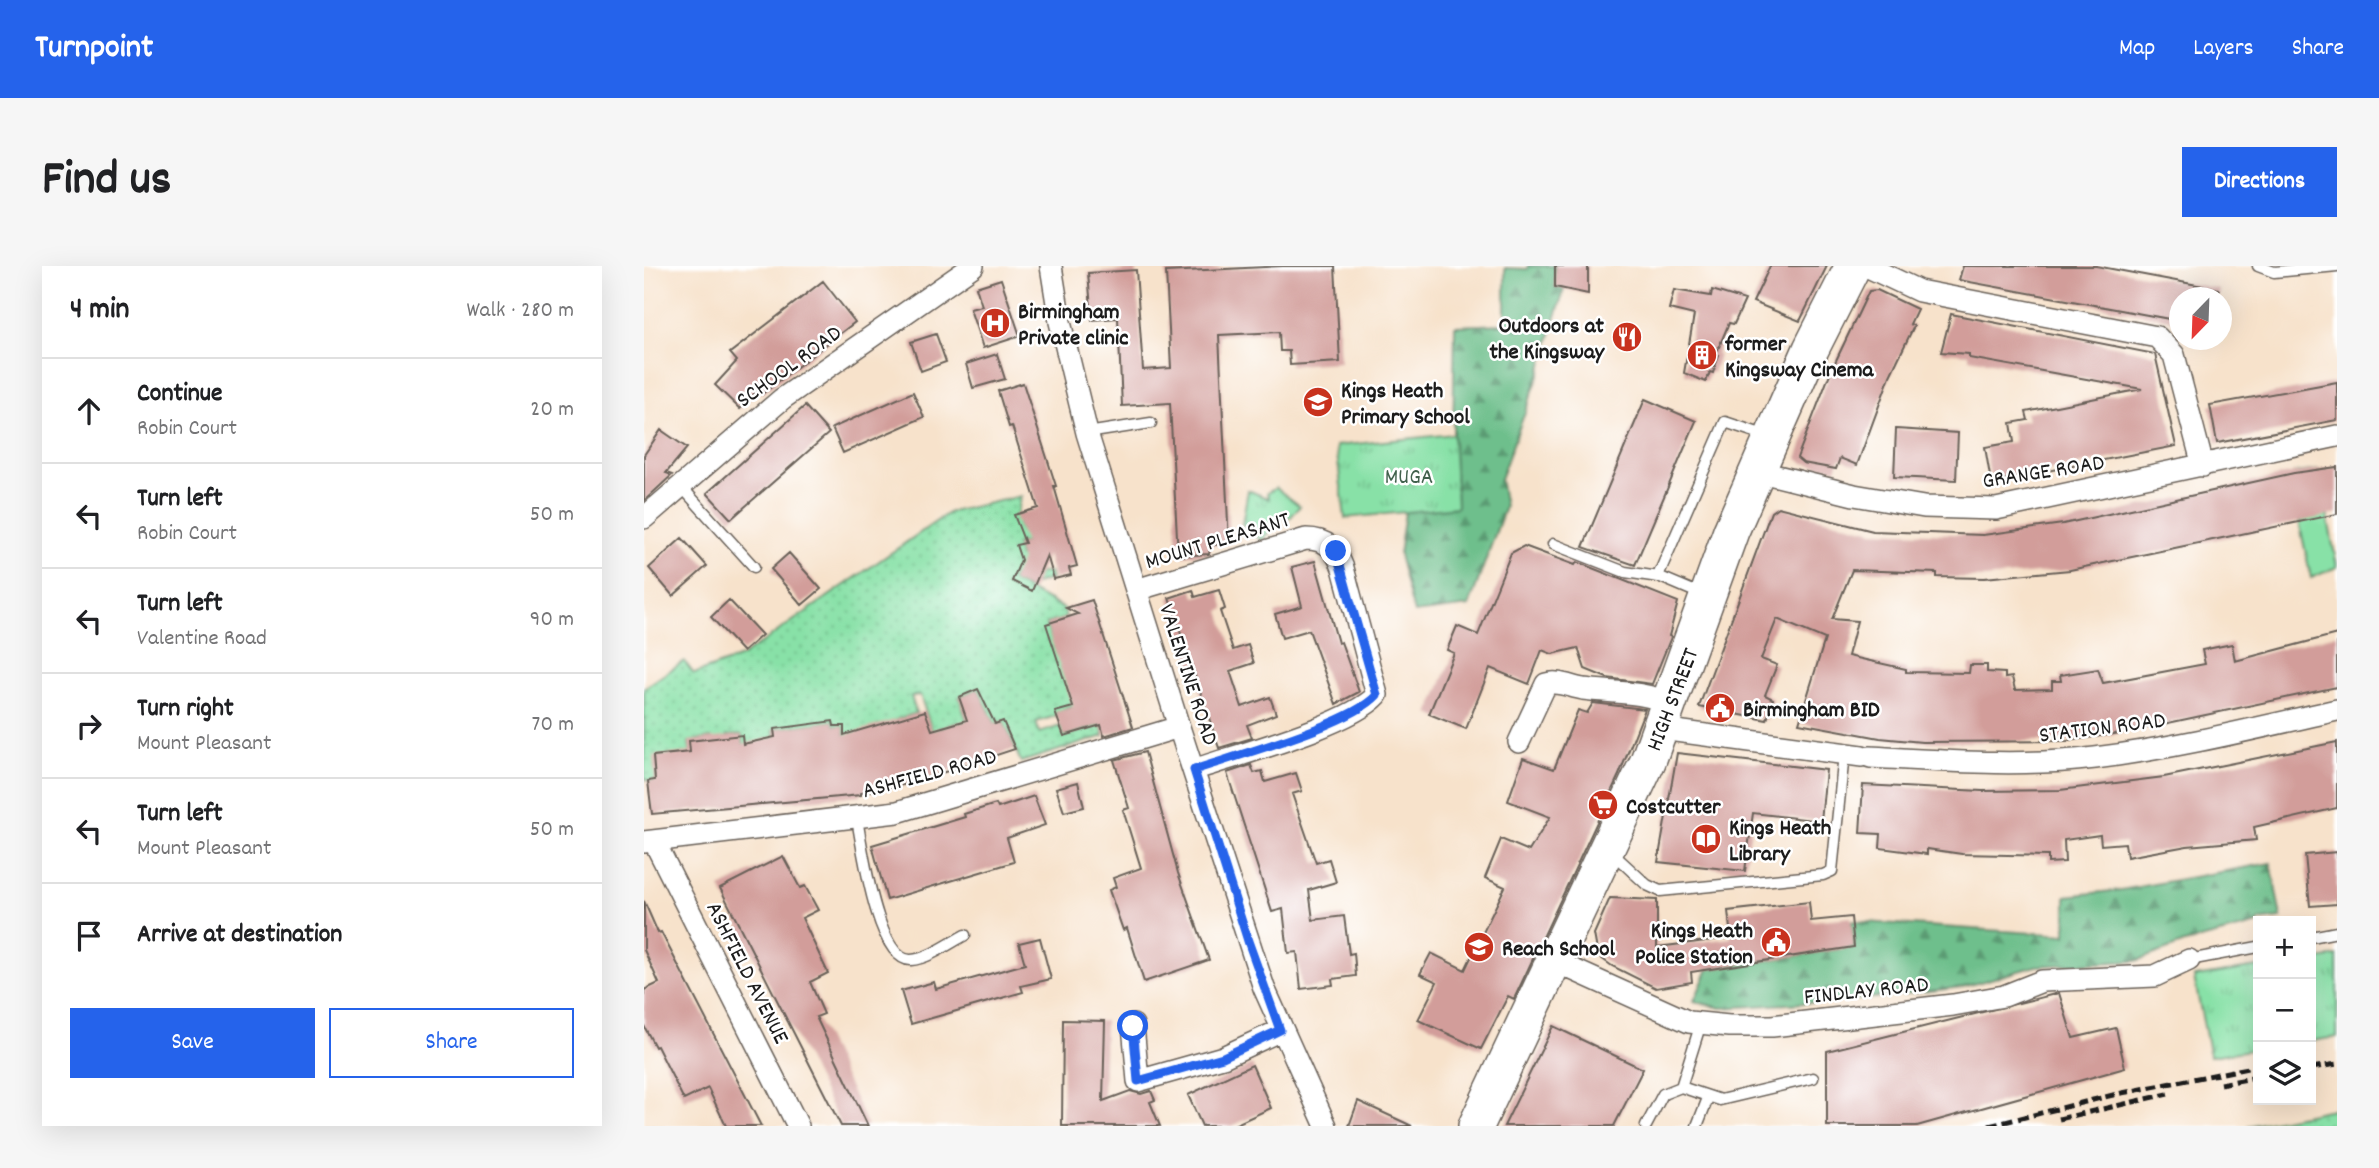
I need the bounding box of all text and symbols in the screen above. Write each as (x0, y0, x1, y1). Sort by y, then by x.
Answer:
text: Turnpoint (35, 26, 153, 73)
text: Map (2119, 32, 2155, 66)
text: Layers (2193, 32, 2254, 66)
text: Share (2292, 32, 2344, 66)
text: Find us (42, 147, 171, 217)
button: Directions (2182, 147, 2337, 217)
north arrow (2169, 287, 2232, 350)
text: 4 min (70, 290, 129, 333)
text: Walk · 280 m (466, 295, 574, 328)
place label: Birmingham Private clinic (1018, 297, 1128, 356)
hospital icon: Birmingham Private clinic (978, 306, 1012, 340)
place label: Outdoors at the Kingsway (1489, 311, 1606, 370)
street label: SCHOOL ROAD (731, 318, 850, 417)
restaurant icon: Outdoors at the Kingsway (1610, 320, 1644, 354)
place label: former Kingsway Cinema (1724, 329, 1875, 388)
building icon: former Kingsway Cinema (1685, 338, 1719, 372)
text: Continue (137, 376, 222, 413)
place label: Kings Heath Primary School (1341, 376, 1470, 435)
school or university icon: Kings Heath Primary School (1301, 385, 1335, 419)
icon: ahead (70, 392, 108, 430)
text: 20 m (530, 394, 574, 427)
text: Robin Court (137, 413, 237, 446)
street label: GRANGE ROAD (1980, 448, 2107, 499)
park label: MUGA (1385, 462, 1433, 495)
text: Turn left (137, 481, 223, 518)
icon: left (70, 497, 108, 535)
text: 50 m (530, 499, 574, 532)
street label: MOUNT PLEASANT (1142, 505, 1294, 580)
text: Robin Court (137, 518, 237, 551)
route end (1320, 535, 1351, 566)
text: Turn left (137, 586, 223, 623)
street label: VALENTINE ROAD (1148, 600, 1225, 750)
icon: left (70, 602, 108, 640)
text: 90 m (530, 604, 574, 637)
text: Valentine Road (137, 623, 267, 656)
street label: HIGH STREET (1639, 644, 1709, 757)
text: Turn right (137, 691, 234, 728)
public building icon: Birmingham BID (1703, 691, 1737, 725)
place label: Birmingham BID (1743, 695, 1880, 728)
street label: STATION ROAD (2037, 705, 2168, 754)
icon: right (70, 707, 108, 745)
text: 70 m (532, 709, 574, 742)
text: Mount Pleasant (137, 728, 271, 761)
street label: ASHFIELD ROAD (859, 742, 1001, 809)
supermarket icon: Costcutter (1586, 788, 1620, 822)
place label: Costcutter (1626, 792, 1721, 825)
text: Turn left (137, 796, 223, 833)
icon: left (70, 812, 108, 850)
place label: Kings Heath Library (1729, 813, 1831, 872)
text: 50 m (530, 814, 574, 847)
library icon: Kings Heath Library (1689, 822, 1723, 856)
text: Mount Pleasant (137, 833, 271, 866)
street label: ASHFIELD AVENUE (696, 897, 796, 1051)
place label: Kings Heath Police Station (1635, 916, 1753, 975)
map controls (2253, 916, 2316, 1105)
button: + (2253, 916, 2316, 979)
icon: arrive (70, 917, 108, 955)
text: Arrive at destination (137, 917, 342, 954)
public building icon: Kings Heath Police Station (1759, 925, 1793, 959)
school or university icon: Reach School (1462, 930, 1496, 964)
place label: Reach School (1502, 934, 1616, 967)
street label: FINDLAY ROAD (1802, 970, 1930, 1015)
button: − (2253, 979, 2316, 1042)
button: Save (70, 1008, 315, 1078)
button: Share (329, 1008, 574, 1078)
route start (1117, 1010, 1148, 1041)
button: layers (2253, 1042, 2316, 1105)

